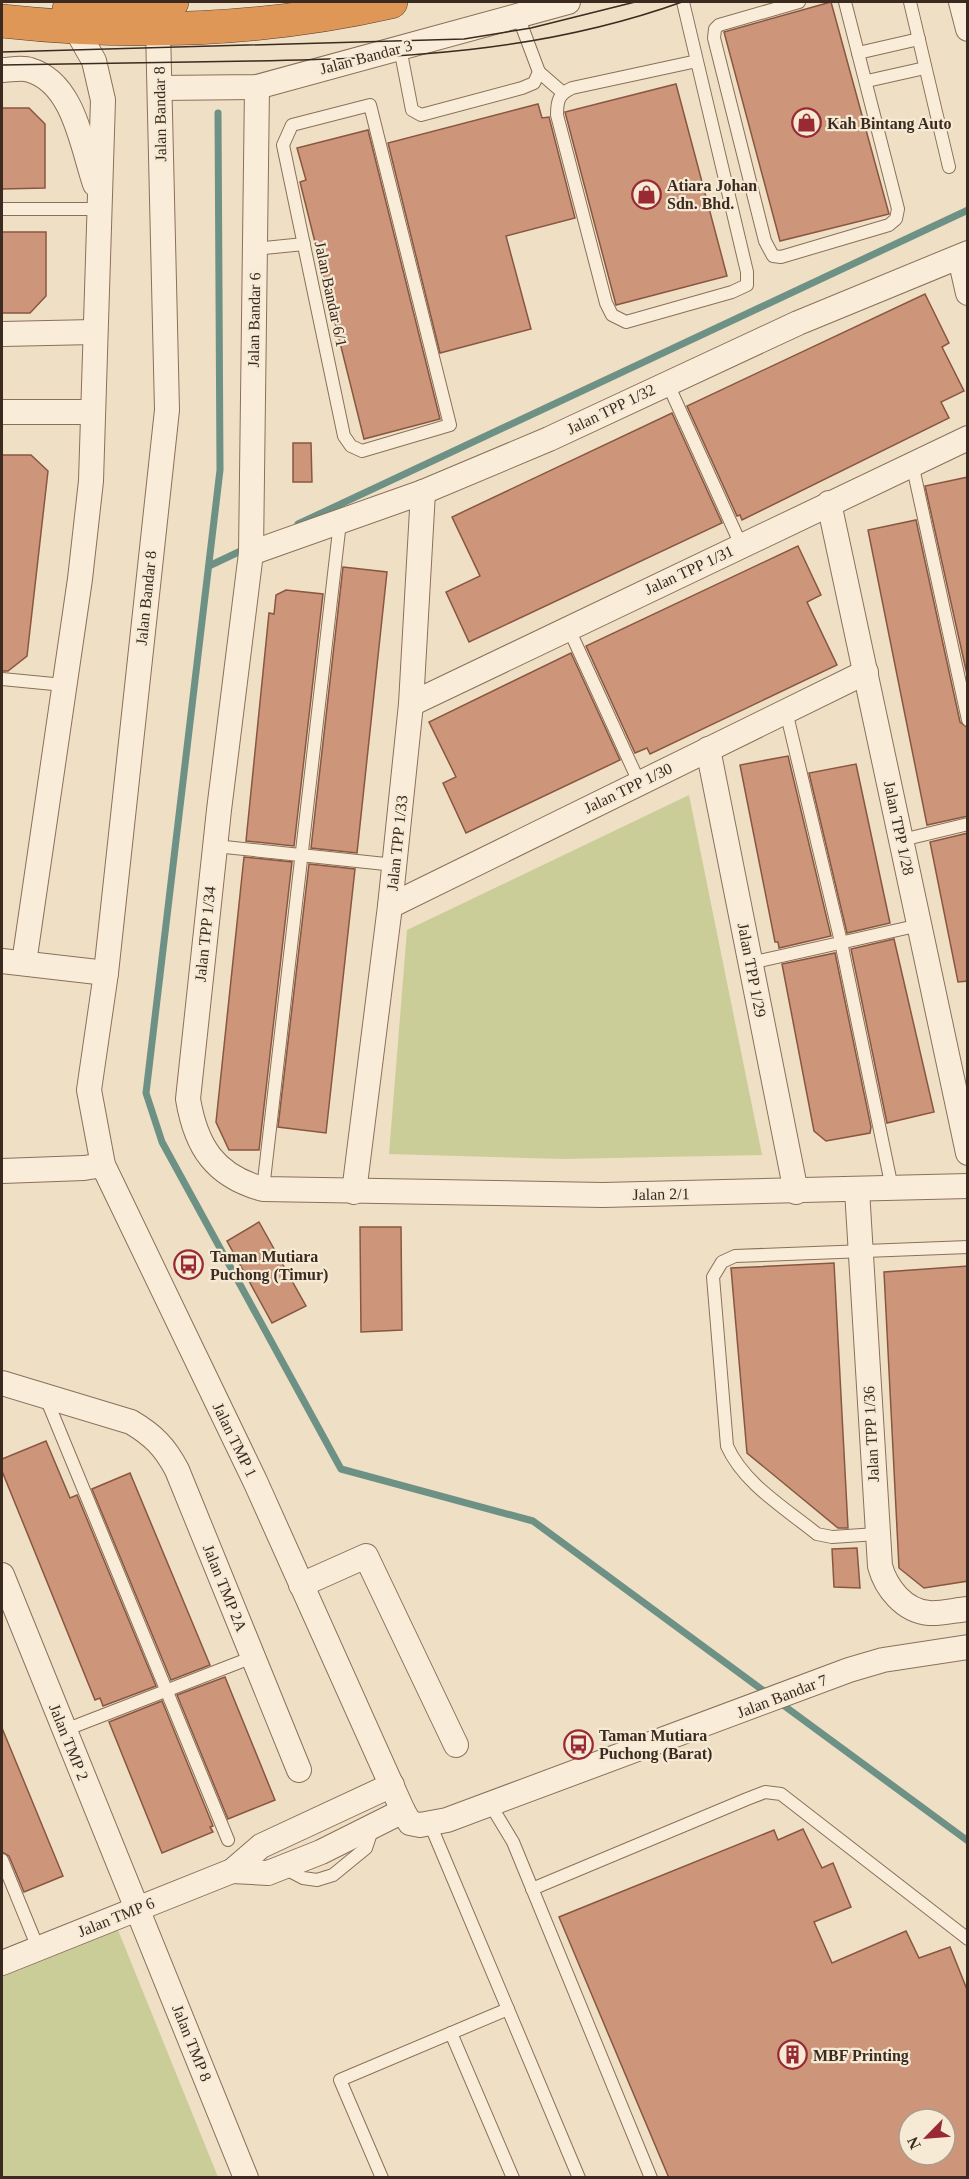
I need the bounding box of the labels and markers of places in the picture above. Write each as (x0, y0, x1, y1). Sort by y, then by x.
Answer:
shop icon: Kah Bintang Auto (790, 107, 822, 139)
place label: Kah Bintang Auto (827, 115, 951, 133)
place label: Atiara Johan Sdn. Bhd. (667, 177, 757, 212)
shop icon: Atiara Johan Sdn. Bhd. (630, 178, 662, 210)
place label: Taman Mutiara Puchong (Timur) (210, 1248, 328, 1284)
bus stop icon: Taman Mutiara Puchong (Timur) (173, 1249, 205, 1281)
place label: Taman Mutiara Puchong (Barat) (599, 1727, 712, 1763)
bus stop icon: Taman Mutiara Puchong (Barat) (562, 1728, 594, 1760)
building icon: MBF Printing (776, 2039, 808, 2071)
place label: MBF Printing (813, 2047, 909, 2065)

